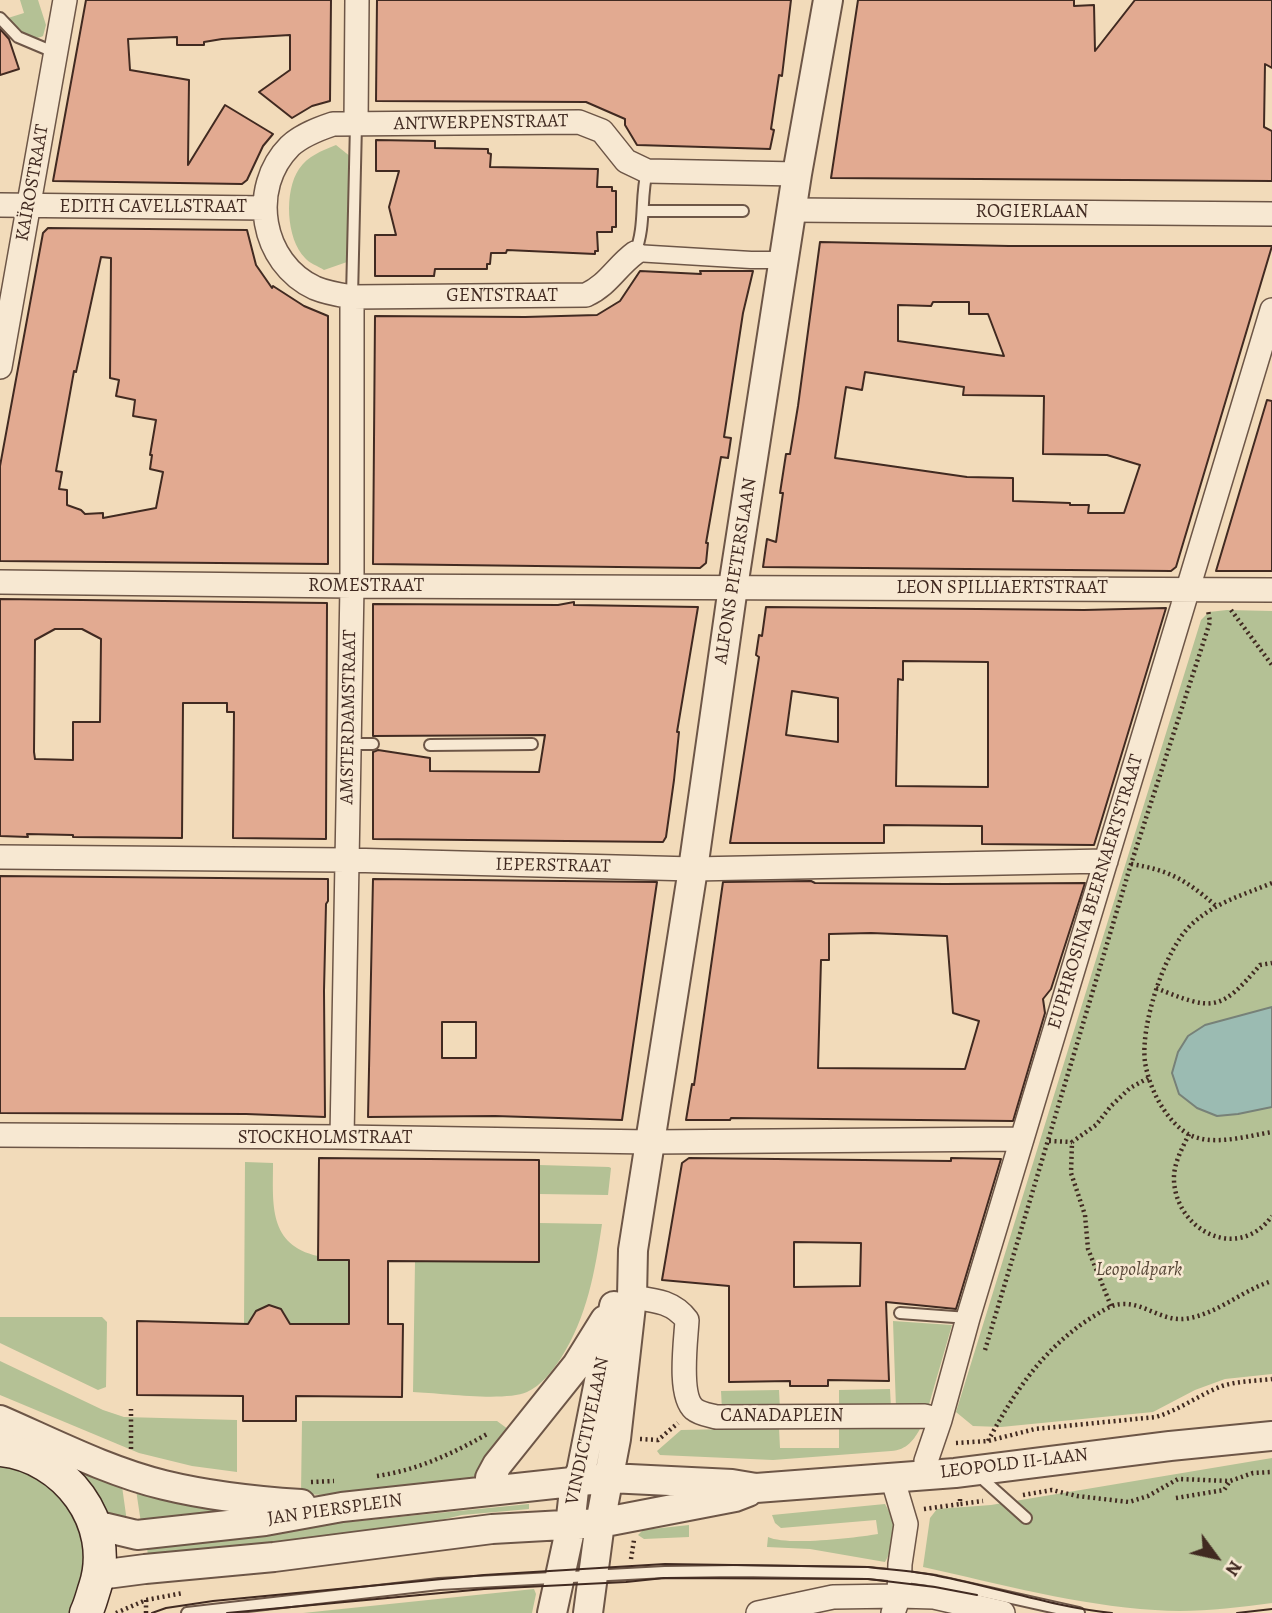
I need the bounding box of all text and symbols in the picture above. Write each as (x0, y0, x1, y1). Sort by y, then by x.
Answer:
street label: ANTWERPENSTRAAT (393, 110, 569, 136)
street label: KAÏROSTRAAT (12, 123, 54, 243)
street label: EDITH CAVELLSTRAAT (59, 196, 247, 218)
street label: ROGIERLAAN (976, 201, 1088, 223)
street label: GENTSTRAAT (446, 285, 558, 307)
street label: ALFONS PIETERSLAAN (710, 476, 762, 666)
street label: ROMESTRAAT (308, 575, 424, 597)
street label: LEON SPILLIAERTSTRAAT (896, 577, 1108, 599)
street label: AMSTERDAMSTRAAT (336, 629, 362, 805)
street label: EUPHROSINA BEERNAERTSTRAAT (1043, 752, 1149, 1032)
street label: IEPERSTRAAT (495, 854, 611, 878)
street label: STOCKHOLMSTRAAT (238, 1127, 412, 1149)
park label: Leopoldpark (1096, 1259, 1182, 1281)
street label: VINDICTIVELAAN (561, 1355, 615, 1507)
street label: CANADAPLEIN (720, 1405, 844, 1427)
street label: LEOPOLD II-LAAN (939, 1444, 1089, 1484)
street label: JAN PIERSPLEIN (266, 1489, 404, 1531)
north arrow (1181, 1522, 1251, 1592)
text: N (1219, 1556, 1248, 1581)

